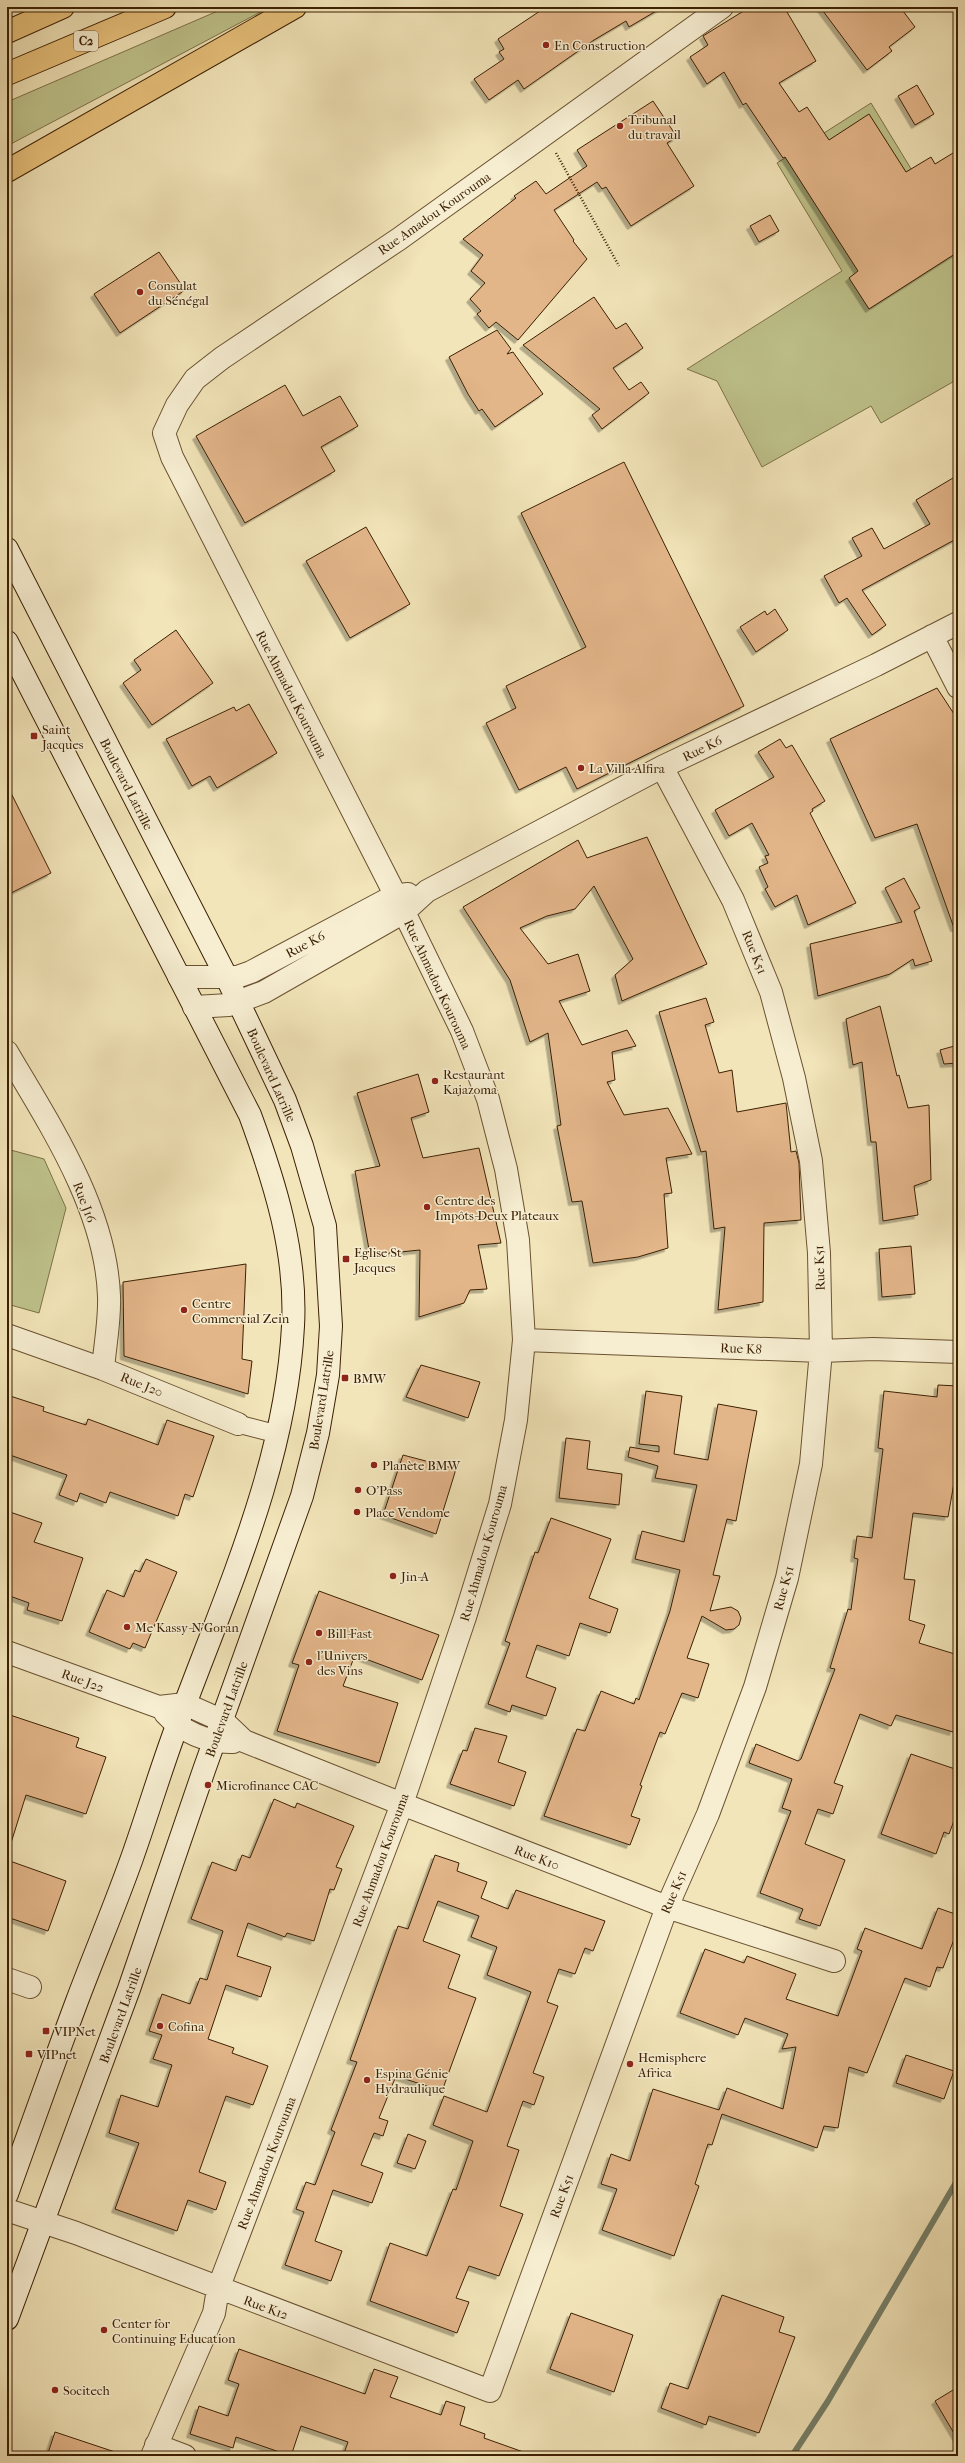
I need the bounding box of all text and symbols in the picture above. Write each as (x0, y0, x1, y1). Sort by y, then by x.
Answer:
road number: C2 (74, 31, 98, 51)
place label: En Construction (554, 38, 646, 53)
marker: En Construction (541, 40, 551, 50)
place label: Tribunal du travail (628, 112, 681, 142)
marker: Tribunal du travail (615, 121, 625, 131)
street label: Rue Amadou Kourouma (375, 168, 494, 258)
place label: Consulat du Sénégal (148, 278, 209, 308)
marker: Consulat du Sénégal (135, 287, 145, 297)
street label: Rue Ahmadou Kourouma (253, 628, 331, 761)
place label: Saint Jacques (41, 722, 84, 752)
marker: Saint Jacques (29, 731, 39, 741)
street label: Rue K6 (680, 732, 725, 764)
street label: Boulevard Latrille (97, 736, 156, 833)
place label: La Villa Alfira (589, 761, 666, 776)
marker: La Villa Alfira (576, 763, 586, 773)
street label: Rue Ahmadou Kourouma (401, 917, 475, 1052)
street label: Rue K6 (283, 927, 328, 961)
street label: Rue K51 (739, 928, 770, 976)
street label: Boulevard Latrille (244, 1026, 299, 1125)
place label: Restaurant Kajazoma (443, 1067, 505, 1097)
marker: Restaurant Kajazoma (430, 1076, 440, 1086)
street label: Rue J16 (70, 1180, 99, 1225)
place label: Centre des Impôts-Deux Plateaux (435, 1193, 559, 1223)
marker: Centre des Impôts-Deux Plateaux (422, 1202, 432, 1212)
place label: Eglise St Jacques (353, 1245, 402, 1275)
street label: Rue K51 (811, 1245, 828, 1291)
marker: Eglise St Jacques (341, 1254, 351, 1264)
place label: Centre Commercial Zein (192, 1296, 290, 1326)
marker: Centre Commercial Zein (179, 1305, 189, 1315)
street label: Rue K8 (720, 1340, 762, 1357)
street label: Boulevard Latrille (306, 1348, 337, 1451)
street label: Rue J20 (118, 1369, 165, 1400)
place label: BMW (353, 1371, 387, 1386)
marker: BMW (340, 1373, 350, 1383)
place label: Planète BMW (382, 1458, 462, 1473)
marker: Planète BMW (369, 1460, 379, 1470)
street label: Rue Ahmadou Kourouma (457, 1482, 510, 1623)
place label: O'Pass (366, 1483, 403, 1498)
marker: O'Pass (353, 1485, 363, 1495)
place label: Place Vendome (365, 1505, 450, 1520)
marker: Place Vendome (352, 1507, 362, 1517)
street label: Rue K51 (770, 1564, 797, 1612)
place label: Jin-A (400, 1569, 429, 1584)
marker: Jin-A (388, 1571, 398, 1581)
place label: Me Kassy-N'Goran (135, 1620, 239, 1635)
marker: Me Kassy-N'Goran (122, 1622, 132, 1632)
place label: Bill-Fast (327, 1626, 373, 1641)
marker: Bill-Fast (314, 1628, 324, 1638)
place label: l'Univers des Vins (316, 1648, 368, 1678)
marker: l'Univers des Vins (304, 1657, 314, 1667)
street label: Boulevard Latrille (202, 1659, 251, 1759)
street label: Rue J22 (60, 1666, 106, 1695)
place label: Microfinance CAC (216, 1778, 319, 1793)
marker: Microfinance CAC (203, 1780, 213, 1790)
street label: Rue Ahmadou Kourouma (349, 1790, 412, 1929)
street label: Rue K10 (512, 1842, 561, 1873)
street label: Rue K51 (658, 1868, 689, 1916)
street label: Boulevard Latrille (96, 1965, 145, 2065)
place label: Cofina (168, 2019, 205, 2034)
marker: Cofina (155, 2021, 165, 2031)
place label: VIPNet (53, 2024, 96, 2039)
marker: VIPNet (41, 2026, 51, 2036)
place label: VIPnet (36, 2047, 77, 2062)
marker: VIPnet (24, 2049, 34, 2059)
place label: Hemisphere Africa (637, 2050, 707, 2080)
marker: Hemisphere Africa (625, 2059, 635, 2069)
place label: Espina Génie Hydraulique (375, 2066, 449, 2096)
marker: Espina Génie Hydraulique (362, 2075, 372, 2085)
street label: Rue Ahmadou Kourouma (234, 2094, 299, 2232)
street label: Rue K51 (547, 2172, 576, 2220)
street label: Rue K12 (241, 2292, 291, 2323)
place label: Center for Continuing Education (112, 2316, 236, 2346)
marker: Center for Continuing Education (99, 2325, 109, 2335)
place label: Socitech (63, 2383, 111, 2398)
marker: Socitech (50, 2385, 60, 2395)

